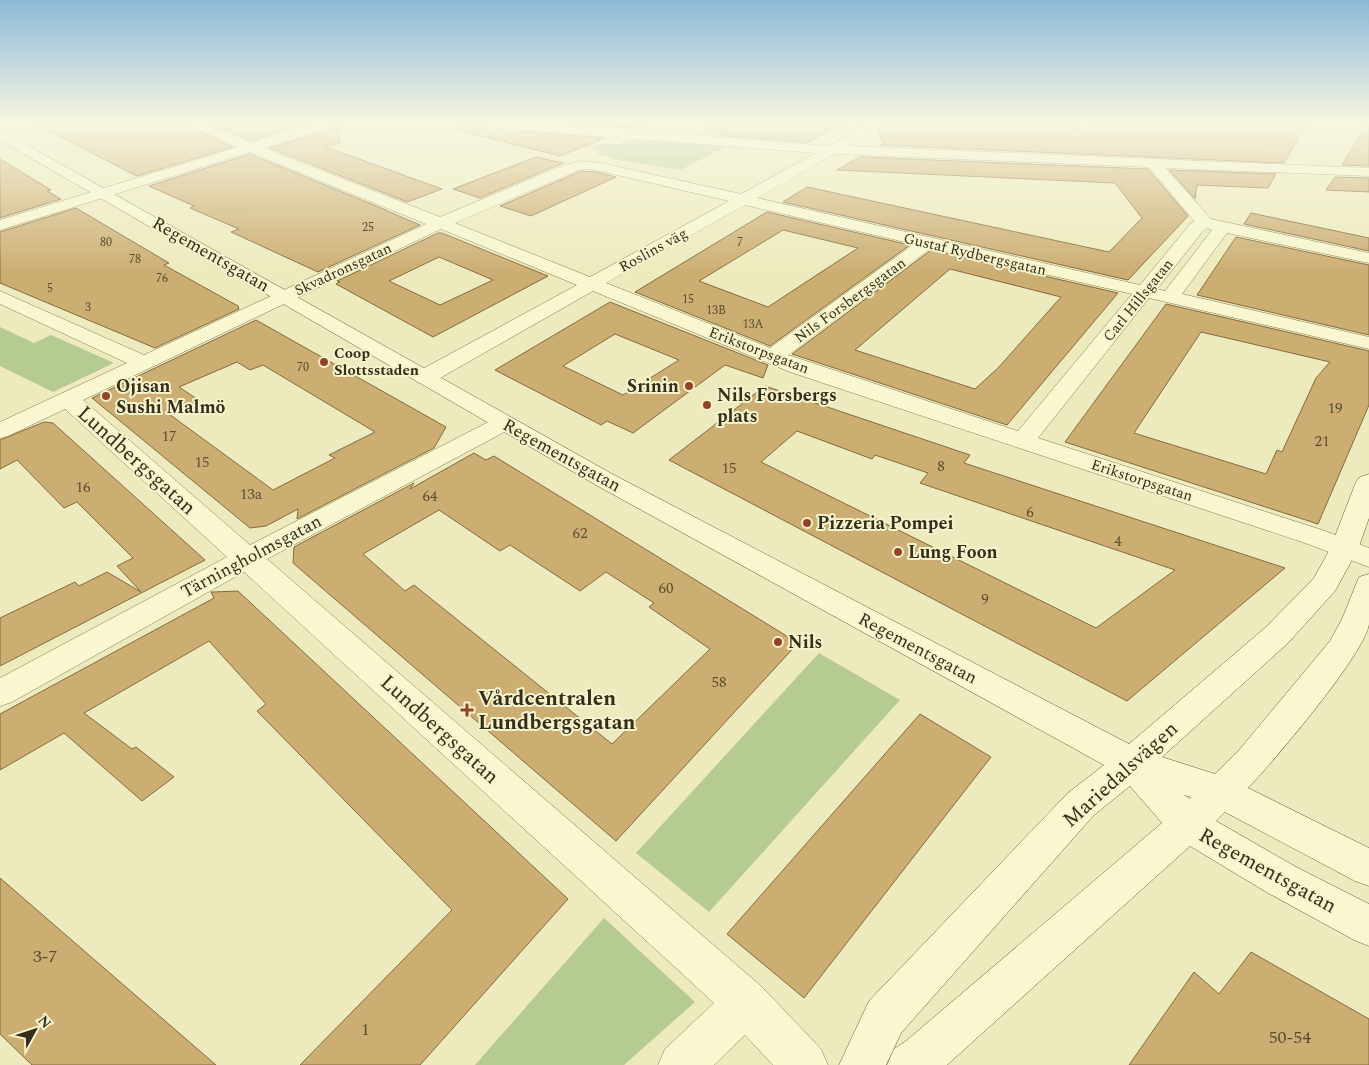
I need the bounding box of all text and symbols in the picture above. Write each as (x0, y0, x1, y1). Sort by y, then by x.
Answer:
street label: Regementsgatan (147, 210, 275, 299)
house number: 25 (362, 218, 374, 237)
street label: Roslins väg (615, 222, 692, 279)
street label: Gustaf Rydbergsgatan (901, 227, 1049, 282)
house number: 80 (100, 233, 112, 252)
house number: 7 (737, 233, 743, 252)
street label: Skvadronsgatan (291, 237, 396, 302)
house number: 78 (129, 250, 141, 269)
street label: Nils Forsbergsgatan (790, 252, 911, 349)
street label: Carl Hillsgatan (1098, 254, 1179, 347)
house number: 76 (156, 269, 168, 288)
house number: 5 (47, 279, 53, 298)
house number: 15 (682, 290, 694, 309)
house number: 3 (85, 298, 91, 317)
house number: 13B (706, 301, 726, 320)
house number: 13A (742, 315, 764, 334)
street label: Erikstorpsgatan (705, 321, 813, 380)
place label: Coop Slottsstaden (334, 342, 419, 382)
marker: Coop Slottsstaden (318, 356, 330, 368)
house number: 70 (297, 358, 309, 377)
place label: Ojisan Sushi Malmö (116, 373, 226, 421)
place label: Srinin (627, 373, 679, 400)
marker: Srinin (683, 380, 695, 392)
place label: Nils Forsbergs plats (717, 382, 837, 430)
marker: Ojisan Sushi Malmö (100, 390, 112, 402)
house number: 19 (1327, 397, 1343, 420)
street label: Lundbergsgatan (70, 398, 203, 523)
marker: Nils Forsbergs plats (701, 399, 713, 411)
street label: Regementsgatan (498, 412, 626, 499)
house number: 17 (161, 425, 177, 448)
house number: 21 (1314, 430, 1330, 453)
house number: 15 (194, 451, 210, 474)
street label: Erikstorpsgatan (1088, 453, 1196, 508)
house number: 8 (937, 455, 945, 478)
house number: 15 (721, 457, 737, 480)
house number: 16 (75, 476, 91, 499)
house number: 13a (240, 483, 263, 506)
house number: 64 (422, 485, 438, 508)
house number: 6 (1026, 501, 1034, 524)
street label: Tärningholmsgatan (176, 508, 326, 605)
place label: Pizzeria Pompei (817, 510, 953, 537)
marker: Pizzeria Pompei (801, 517, 813, 529)
house number: 62 (572, 522, 588, 545)
house number: 4 (1114, 530, 1122, 553)
place label: Lung Foon (908, 539, 998, 566)
marker: Lung Foon (892, 546, 904, 558)
house number: 60 (658, 577, 674, 600)
house number: 9 (981, 588, 989, 611)
street label: Regementsgatan (853, 606, 982, 691)
place label: Nils (788, 629, 822, 656)
marker: Nils (772, 636, 784, 648)
street label: Lundbergsgatan (373, 667, 506, 792)
house number: 58 (711, 671, 727, 694)
place label: Vårdcentralen Lundbergsgatan (478, 683, 635, 739)
marker: Vårdcentralen Lundbergsgatan (460, 703, 474, 717)
street label: Mariedalsvägen (1056, 714, 1186, 836)
street label: Regementsgatan (1193, 820, 1342, 922)
house number: 3-7 (33, 943, 57, 970)
north arrow (10, 1005, 60, 1055)
text: N (33, 1011, 56, 1033)
house number: 1 (361, 1016, 370, 1043)
house number: 50-54 (1269, 1024, 1311, 1051)

